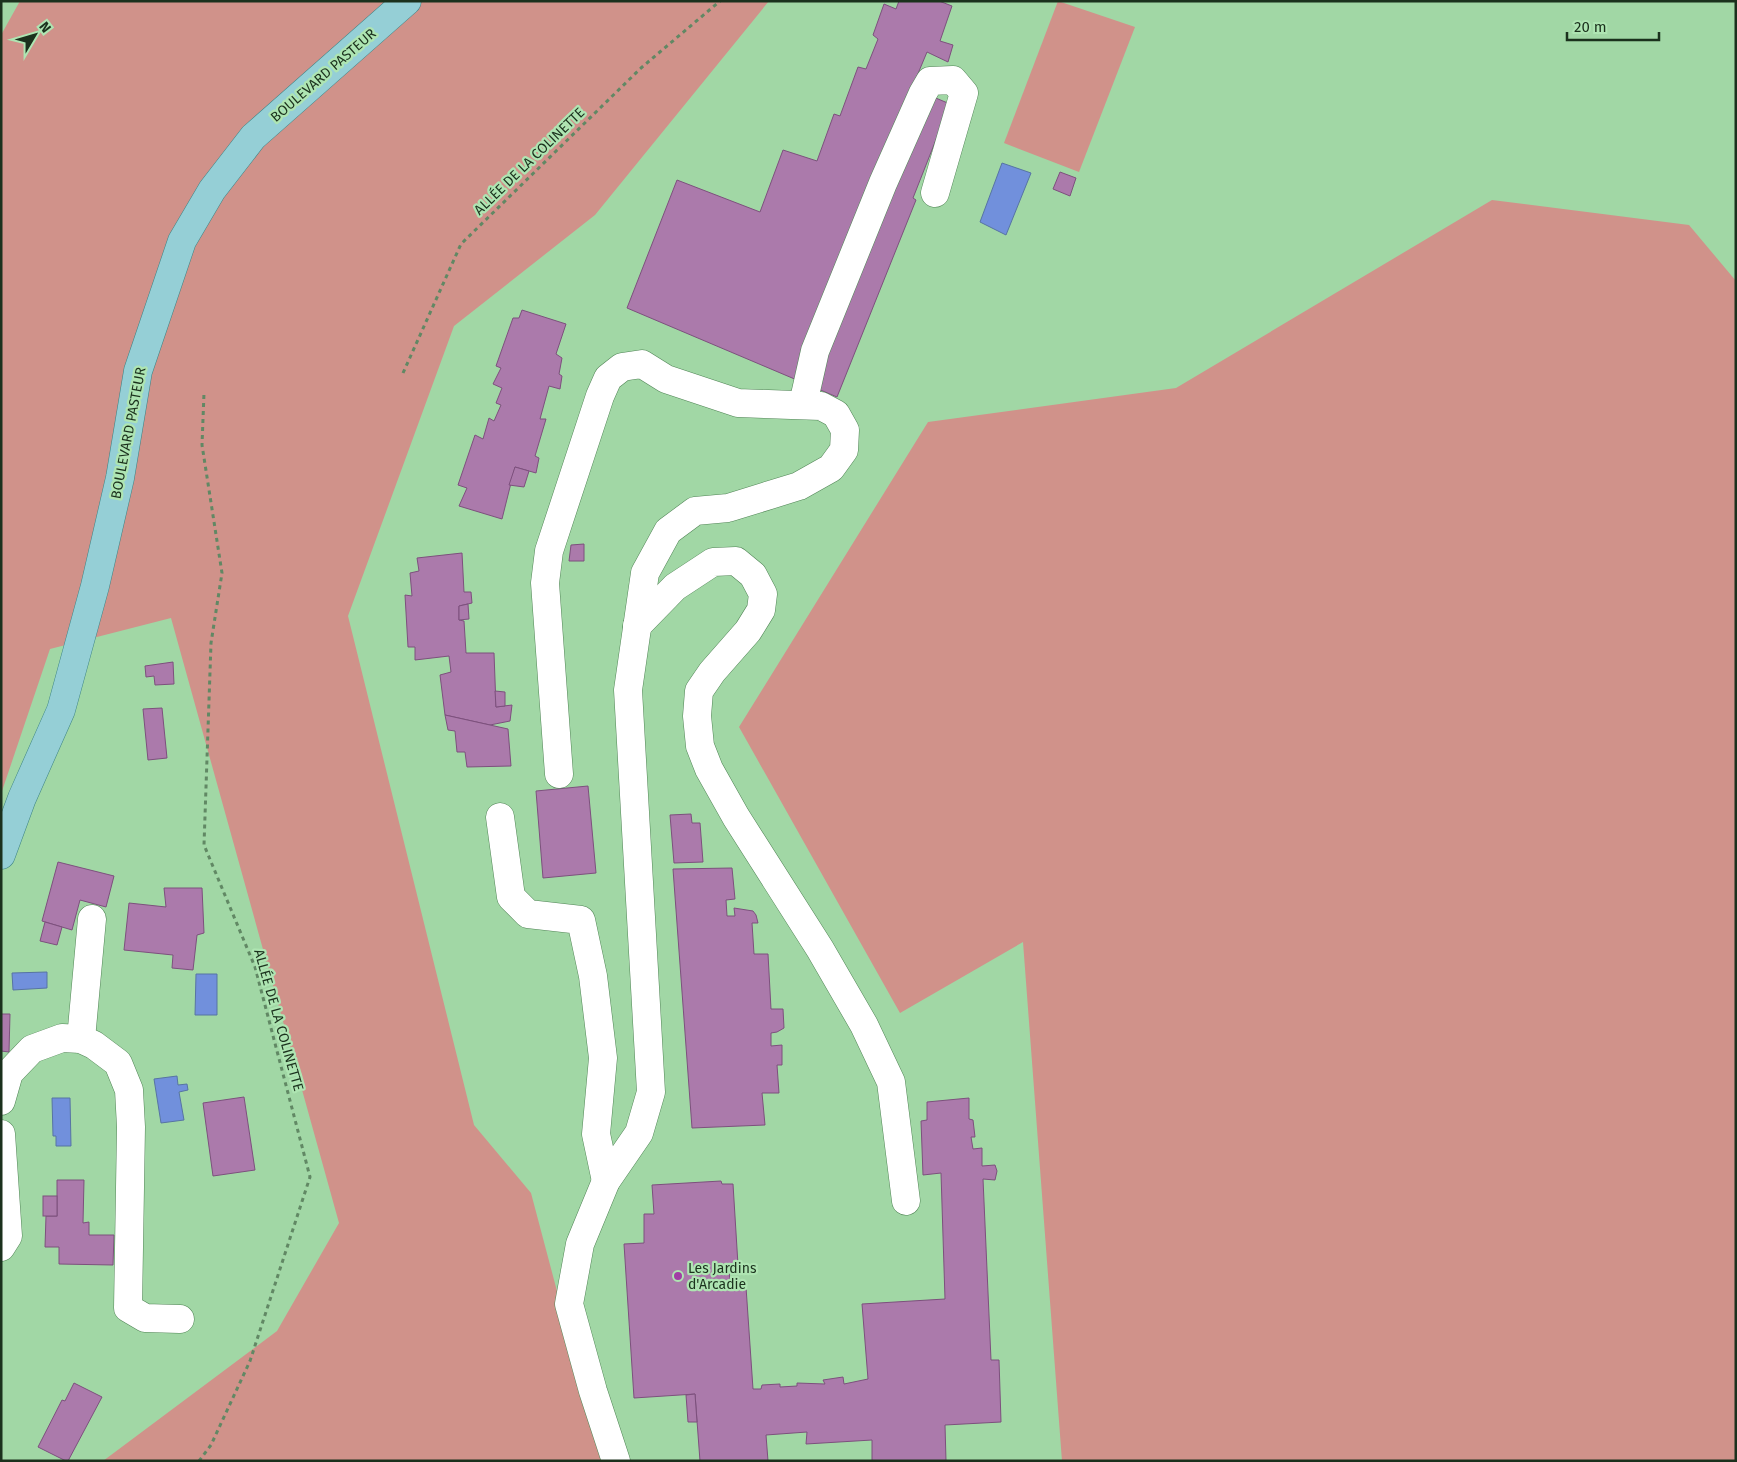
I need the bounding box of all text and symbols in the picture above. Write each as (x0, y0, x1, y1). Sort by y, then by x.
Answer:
north arrow (10, 10, 60, 60)
scale bar (1567, 10, 1660, 42)
text: N (35, 18, 54, 36)
text: 20 m (1574, 18, 1607, 36)
street label: BOULEVARD PASTEUR (267, 25, 380, 126)
street label: ALLÉE DE LA COLINETTE (470, 103, 588, 219)
street label: BOULEVARD PASTEUR (107, 365, 150, 500)
street label: ALLÉE DE LA COLINETTE (250, 947, 308, 1093)
place label: Les Jardins d'Arcadie (688, 1260, 757, 1293)
marker: Les Jardins d'Arcadie (672, 1270, 684, 1282)

